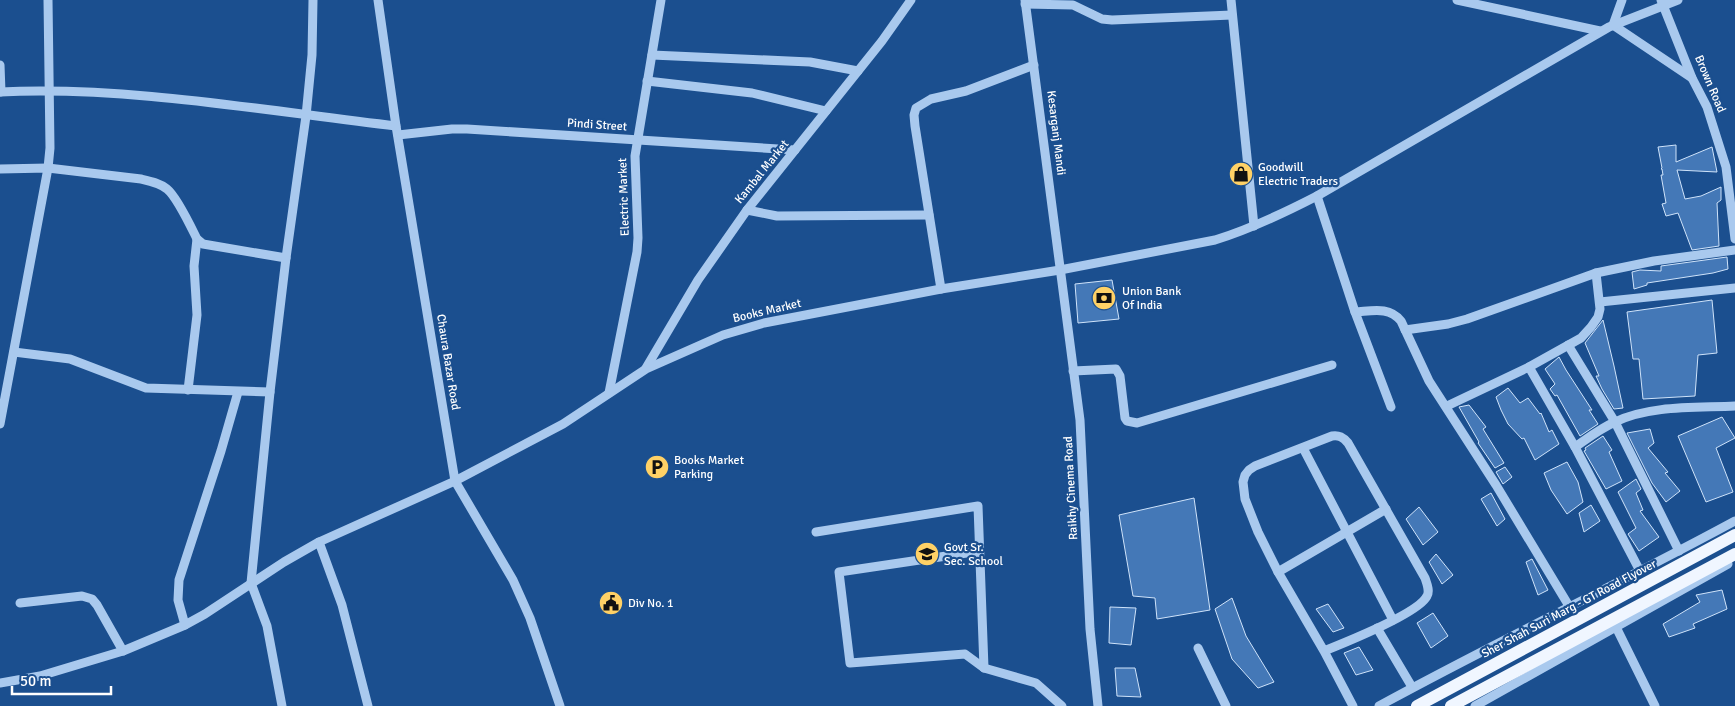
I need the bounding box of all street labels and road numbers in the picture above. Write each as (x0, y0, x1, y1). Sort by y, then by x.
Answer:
street label: Brown Road (1691, 53, 1729, 115)
street label: Kesarganj Mandi (1043, 90, 1069, 176)
street label: Pindi Street (567, 115, 627, 135)
street label: Kambal Market (732, 137, 792, 207)
street label: Electric Market (615, 158, 633, 236)
street label: Books Market (731, 296, 803, 326)
street label: Chaura Bazar Road (433, 313, 463, 411)
street label: Raikhy Cinema Road (1061, 436, 1081, 540)
street label: Sher Shah Suri Marg - GT Road Flyover (1479, 556, 1660, 662)

